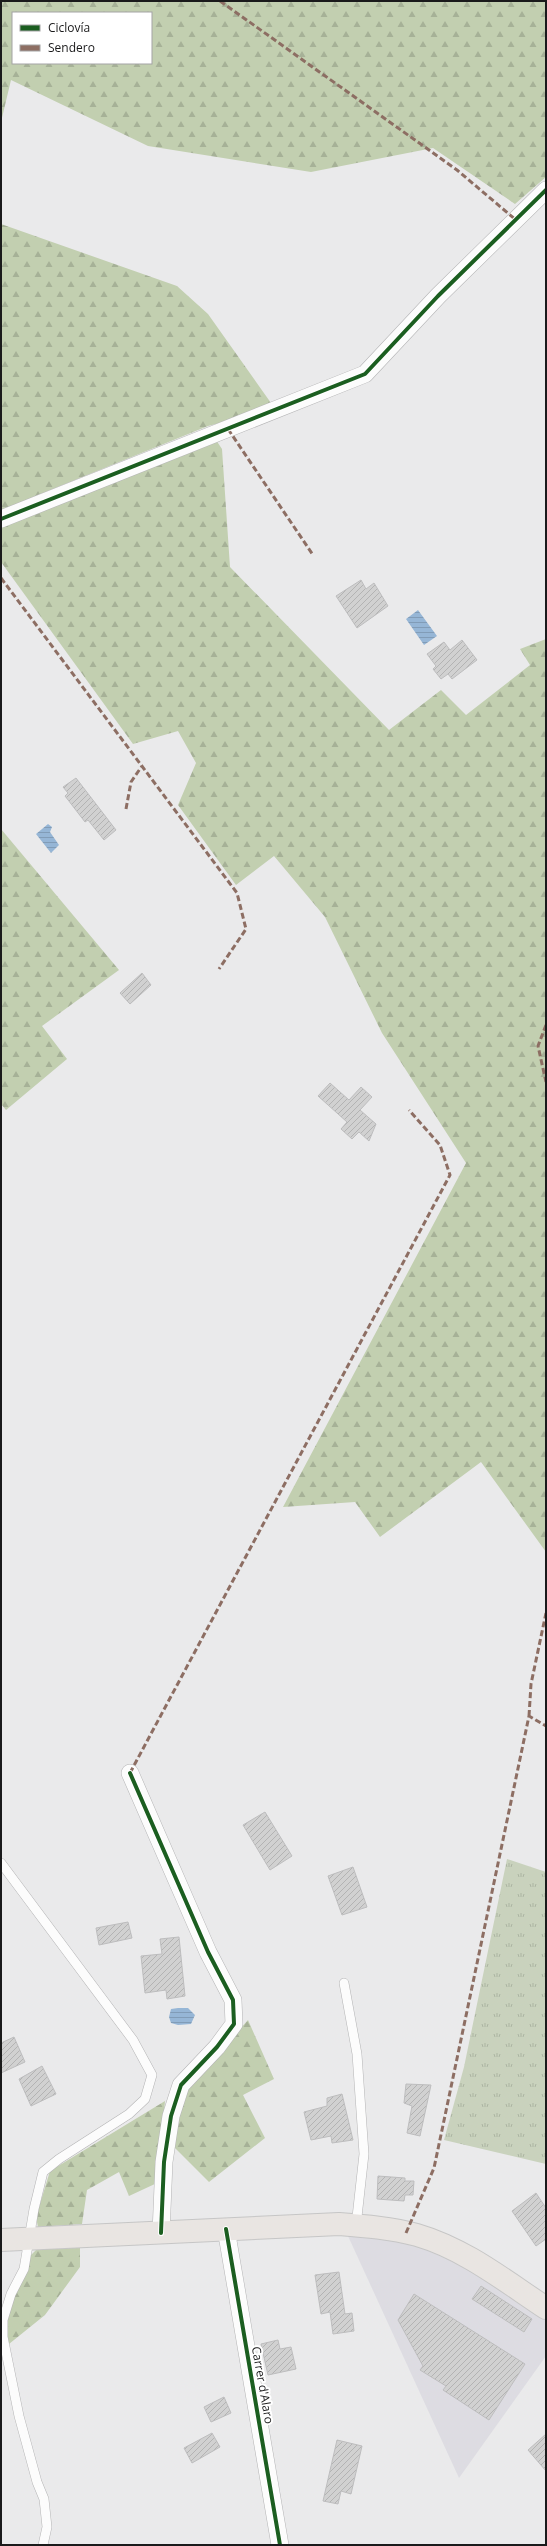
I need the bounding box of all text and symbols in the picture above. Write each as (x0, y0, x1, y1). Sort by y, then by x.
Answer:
legend (12, 12, 152, 64)
text: Ciclovía (48, 19, 90, 36)
text: Sendero (48, 39, 95, 56)
street label: Carrer d'Alaro (248, 2345, 278, 2425)

